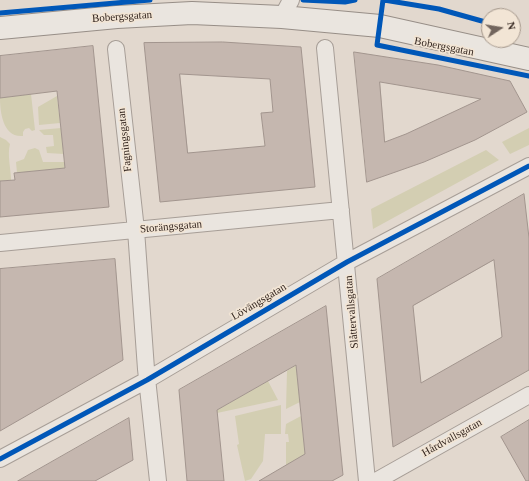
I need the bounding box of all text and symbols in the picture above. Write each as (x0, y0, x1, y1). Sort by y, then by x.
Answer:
street label: Bobergsgatan (91, 8, 153, 26)
north arrow (481, 8, 521, 48)
text: N (505, 21, 518, 31)
street label: Bobergsgatan (413, 35, 475, 59)
street label: Fagningsgatan (115, 107, 135, 173)
street label: Storängsgatan (139, 218, 203, 236)
street label: Slåttervallsgatan (342, 275, 362, 349)
street label: Lövängsgatan (229, 280, 289, 324)
street label: Hårdvallsgatan (420, 416, 484, 460)

